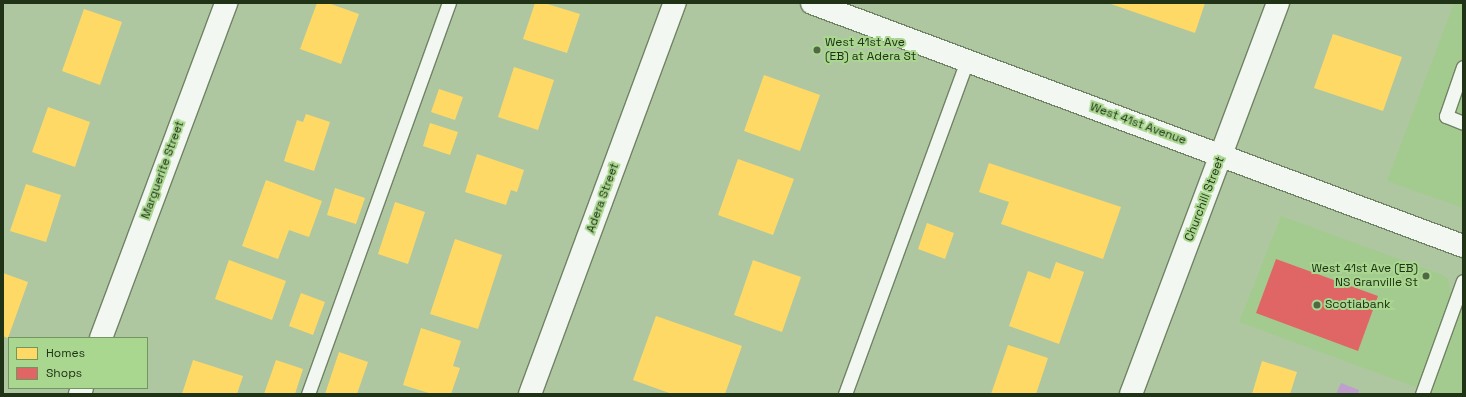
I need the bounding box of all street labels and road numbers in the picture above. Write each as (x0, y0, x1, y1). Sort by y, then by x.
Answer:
street label: West 41st Avenue (1088, 100, 1188, 148)
street label: Marguerite Street (139, 119, 187, 221)
street label: Churchill Street (1182, 155, 1228, 243)
street label: Adera Street (584, 161, 622, 235)

